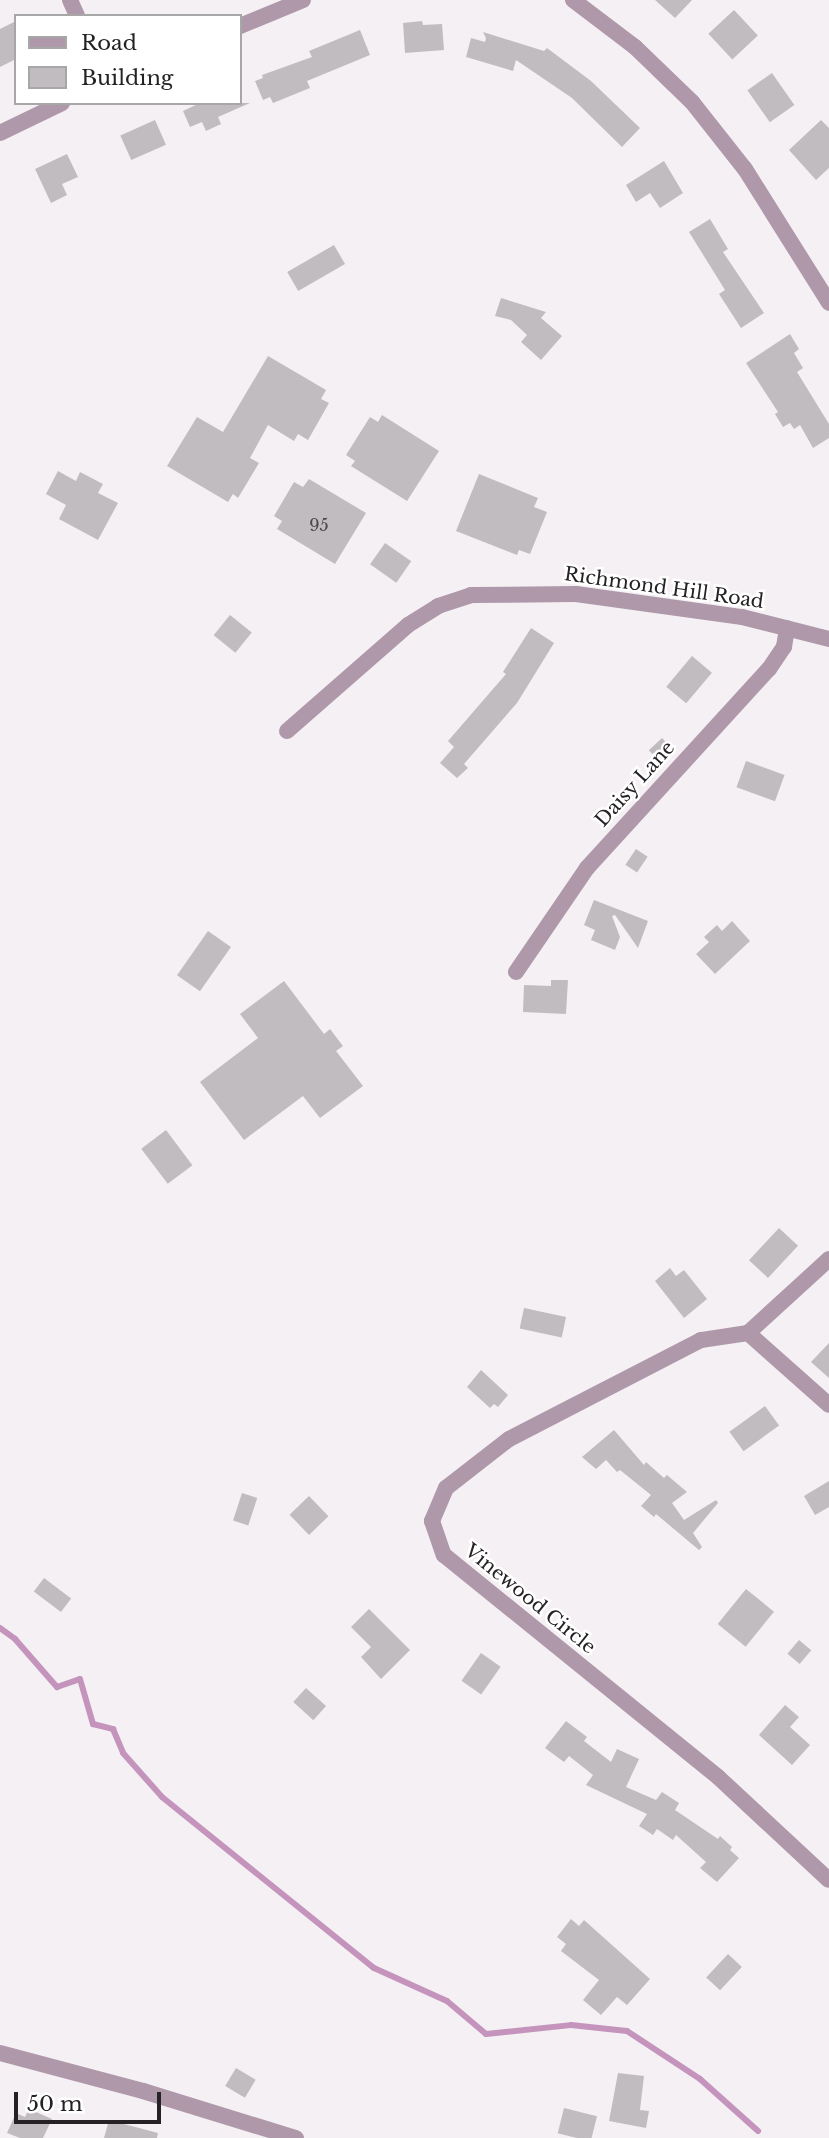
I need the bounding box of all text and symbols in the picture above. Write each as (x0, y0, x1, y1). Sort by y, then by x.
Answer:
legend (14, 14, 242, 105)
text: Road (81, 30, 137, 56)
text: Building (81, 65, 173, 91)
house number: 95 (309, 515, 329, 535)
street label: Richmond Hill Road (563, 563, 765, 613)
street label: Daisy Lane (590, 736, 680, 832)
street label: Vinewood Circle (460, 1539, 600, 1659)
scale bar (18, 2078, 164, 2122)
text: 50 m (27, 2091, 82, 2117)

